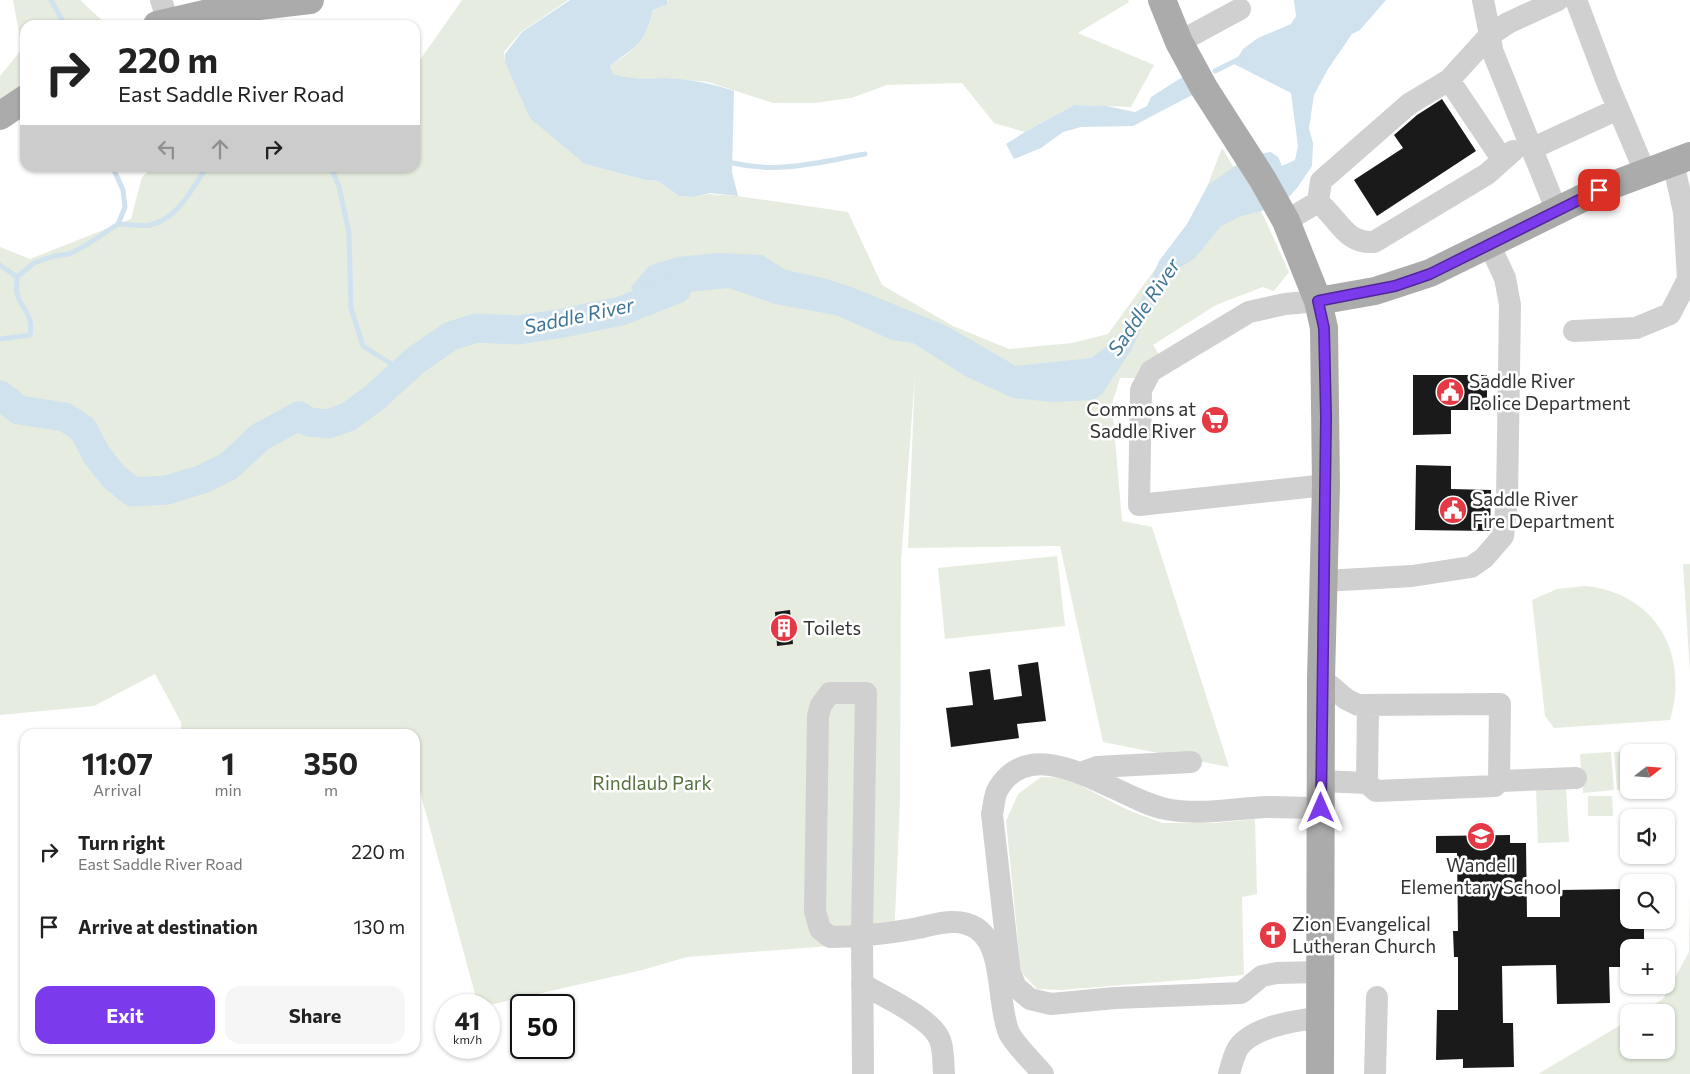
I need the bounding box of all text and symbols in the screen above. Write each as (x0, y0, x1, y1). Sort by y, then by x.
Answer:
text: 220 m (118, 37, 218, 80)
icon: right (35, 40, 100, 105)
text: East Saddle River Road (118, 80, 344, 107)
icon: left (153, 135, 181, 163)
icon: ahead (206, 135, 234, 163)
icon: right (259, 135, 287, 163)
pin (1578, 169, 1620, 211)
icon: arrive (1585, 176, 1613, 204)
water label: Saddle River (1102, 253, 1185, 360)
water label: Saddle River (522, 291, 637, 338)
place label: Saddle River Police Department (1469, 369, 1631, 414)
public building icon: Saddle River Police Department (1435, 377, 1465, 407)
place label: Commons at Saddle River (1086, 397, 1196, 442)
supermarket icon: Commons at Saddle River (1200, 405, 1230, 435)
place label: Saddle River Fire Department (1472, 487, 1615, 532)
public building icon: Saddle River Fire Department (1438, 495, 1468, 525)
building icon: Toilets (769, 613, 799, 643)
place label: Toilets (803, 616, 861, 639)
text: 11:07 (82, 744, 153, 781)
text: 1 (221, 744, 235, 781)
text: 350 (303, 744, 358, 781)
north arrow (1620, 744, 1675, 799)
map controls (1620, 744, 1675, 1059)
park label: Rindlaub Park (592, 771, 712, 794)
text: Arrival (93, 780, 141, 799)
text: min (215, 780, 242, 799)
text: m (324, 780, 338, 799)
position arrow (1294, 781, 1346, 833)
button: sound (1620, 809, 1675, 864)
school or university icon: Wandell Elementary School (1466, 821, 1496, 851)
text: Turn right (78, 831, 165, 854)
icon: right (35, 838, 63, 866)
text: 220 m (351, 840, 405, 863)
place label: Wandell Elementary School (1400, 853, 1562, 898)
text: East Saddle River Road (78, 854, 243, 873)
button: search (1620, 874, 1675, 929)
place label: Zion Evangelical Lutheran Church (1292, 912, 1436, 957)
icon: arrive (35, 913, 63, 941)
text: Arrive at destination (78, 915, 258, 938)
text: 130 m (353, 915, 405, 938)
church icon: Zion Evangelical Lutheran Church (1258, 920, 1288, 950)
button: + (1620, 939, 1675, 994)
button: Exit (35, 986, 215, 1044)
button: Share (225, 986, 405, 1044)
speed limit sign: 50 (510, 994, 575, 1059)
button: − (1620, 1004, 1675, 1059)
text: 41 (455, 1005, 480, 1035)
text: km/h (453, 1032, 482, 1046)

